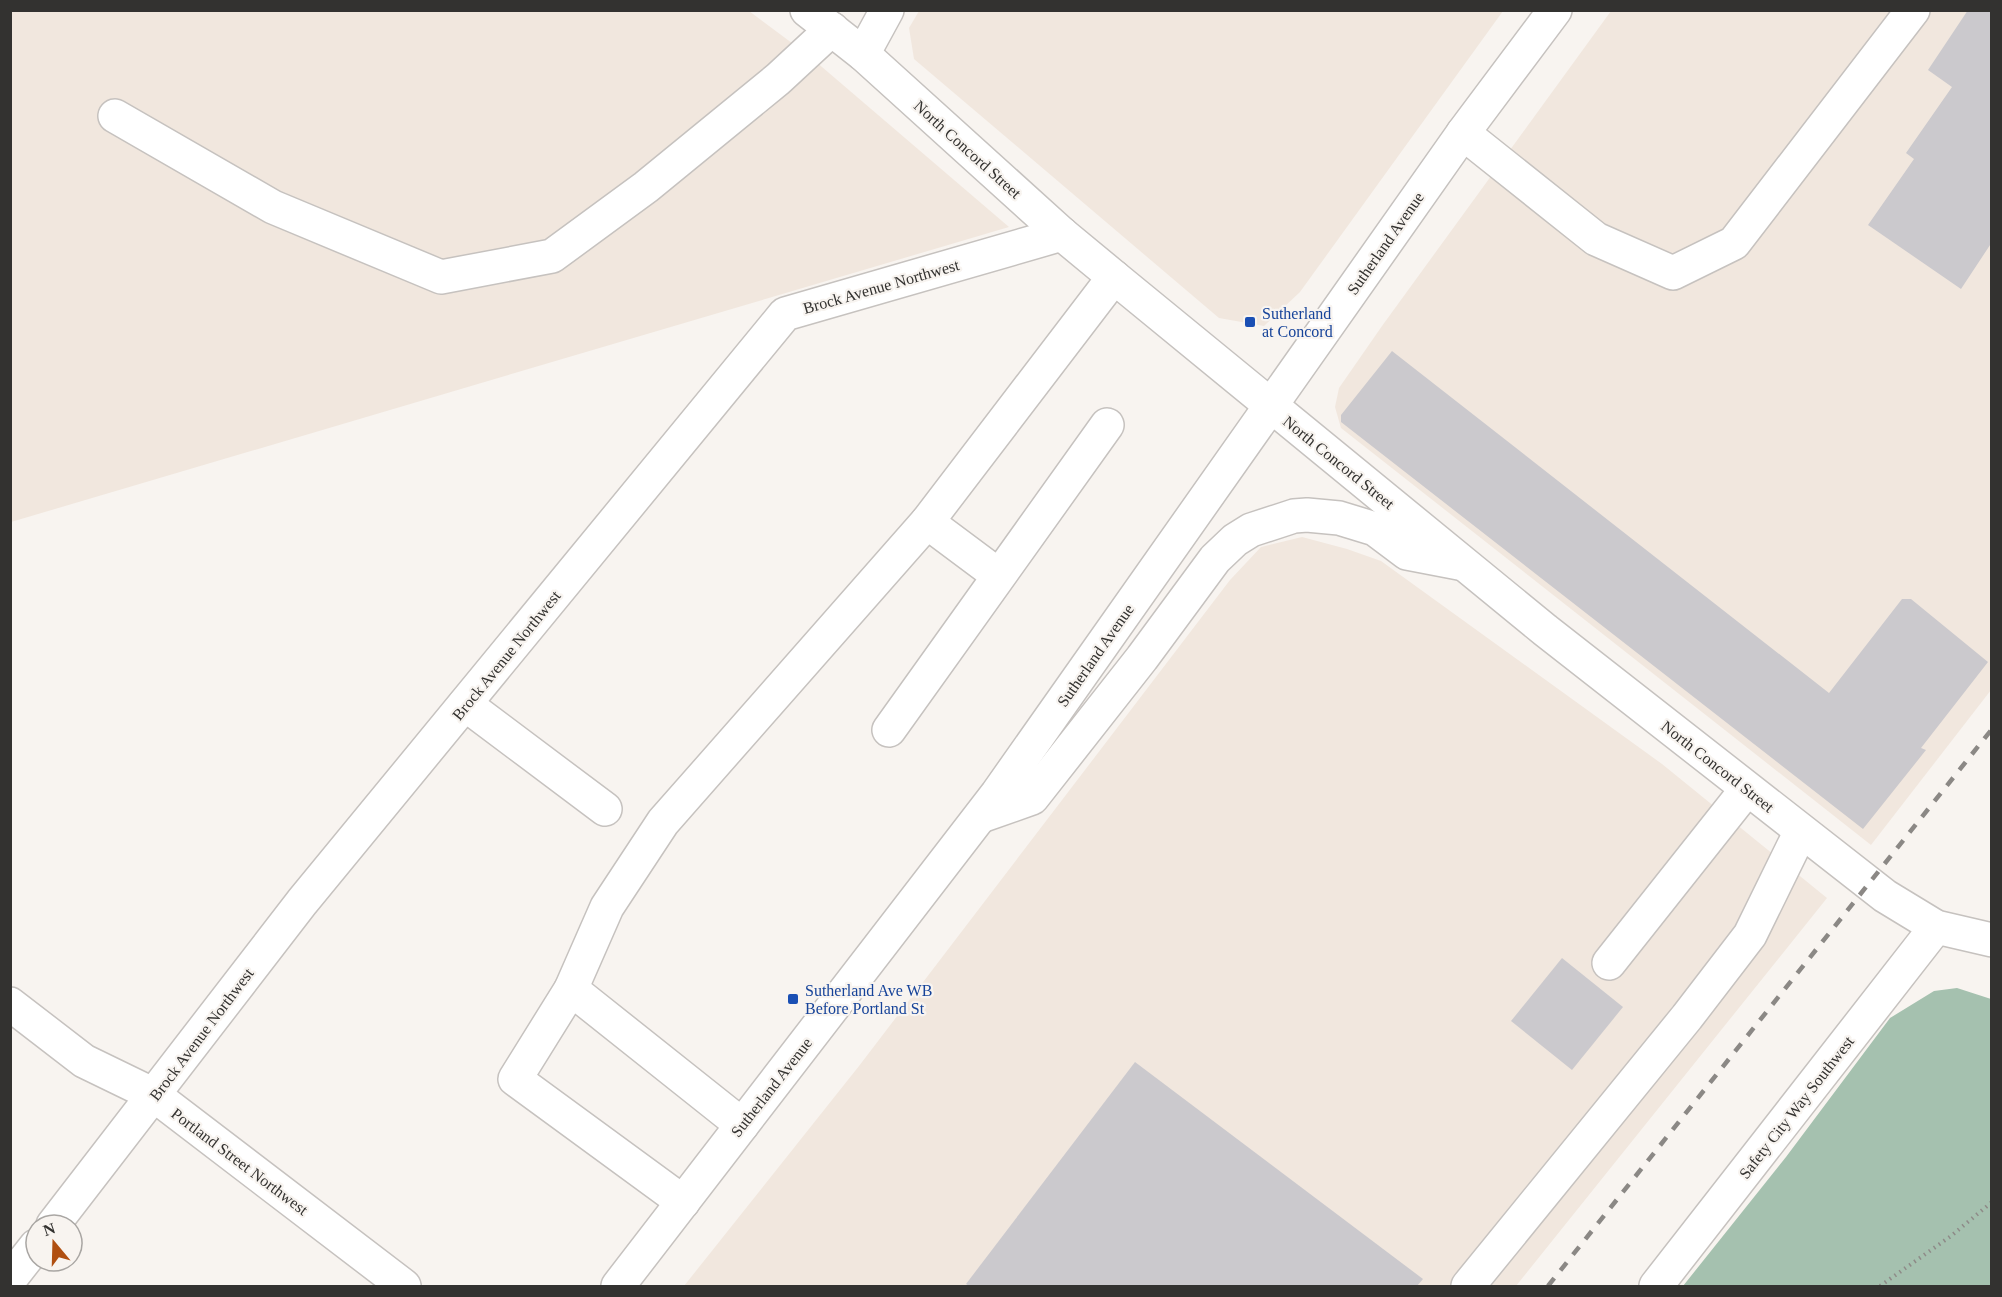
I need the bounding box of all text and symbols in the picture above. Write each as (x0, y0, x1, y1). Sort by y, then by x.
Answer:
street label: North Concord Street (911, 97, 1025, 202)
street label: Sutherland Avenue (1344, 189, 1427, 298)
street label: Brock Avenue Northwest (801, 256, 962, 317)
place label: Sutherland at Concord (1262, 305, 1333, 340)
marker: Sutherland at Concord (1243, 315, 1257, 329)
street label: North Concord Street (1280, 412, 1398, 513)
street label: Brock Avenue Northwest (449, 587, 564, 723)
street label: Sutherland Avenue (1054, 601, 1137, 710)
street label: North Concord Street (1658, 717, 1778, 816)
street label: Brock Avenue Northwest (146, 964, 257, 1104)
place label: Sutherland Ave WB Before Portland St (805, 982, 932, 1017)
marker: Sutherland Ave WB Before Portland St (786, 992, 800, 1006)
street label: Safety City Way Southwest (1736, 1032, 1858, 1182)
street label: Sutherland Avenue (727, 1034, 815, 1140)
street label: Portland Street Northwest (168, 1105, 312, 1219)
north arrow (24, 1213, 84, 1273)
text: N (41, 1219, 58, 1239)

